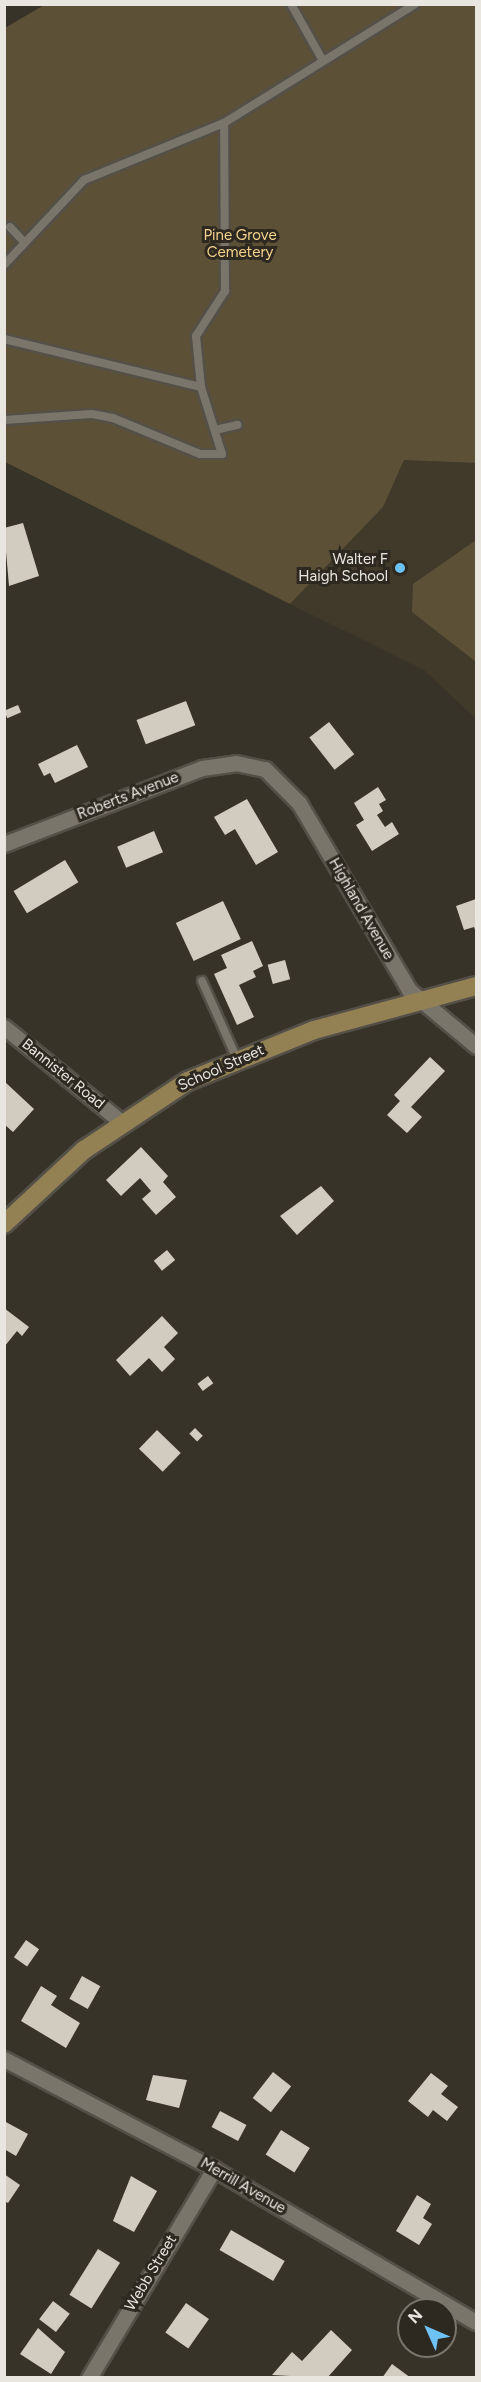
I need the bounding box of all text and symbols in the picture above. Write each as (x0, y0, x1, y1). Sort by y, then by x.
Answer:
park label: Pine Grove Cemetery (203, 226, 277, 261)
place label: Walter F Haigh School (298, 550, 388, 585)
marker: Walter F Haigh School (393, 561, 407, 575)
street label: Roberts Avenue (75, 768, 181, 824)
street label: Highland Avenue (325, 855, 397, 963)
street label: Bannister Road (18, 1035, 108, 1113)
street label: School Street (175, 1041, 267, 1095)
street label: Merrill Avenue (197, 2154, 289, 2218)
street label: Webb Street (121, 2232, 181, 2314)
north arrow (397, 2298, 457, 2358)
text: N (404, 2305, 426, 2327)

